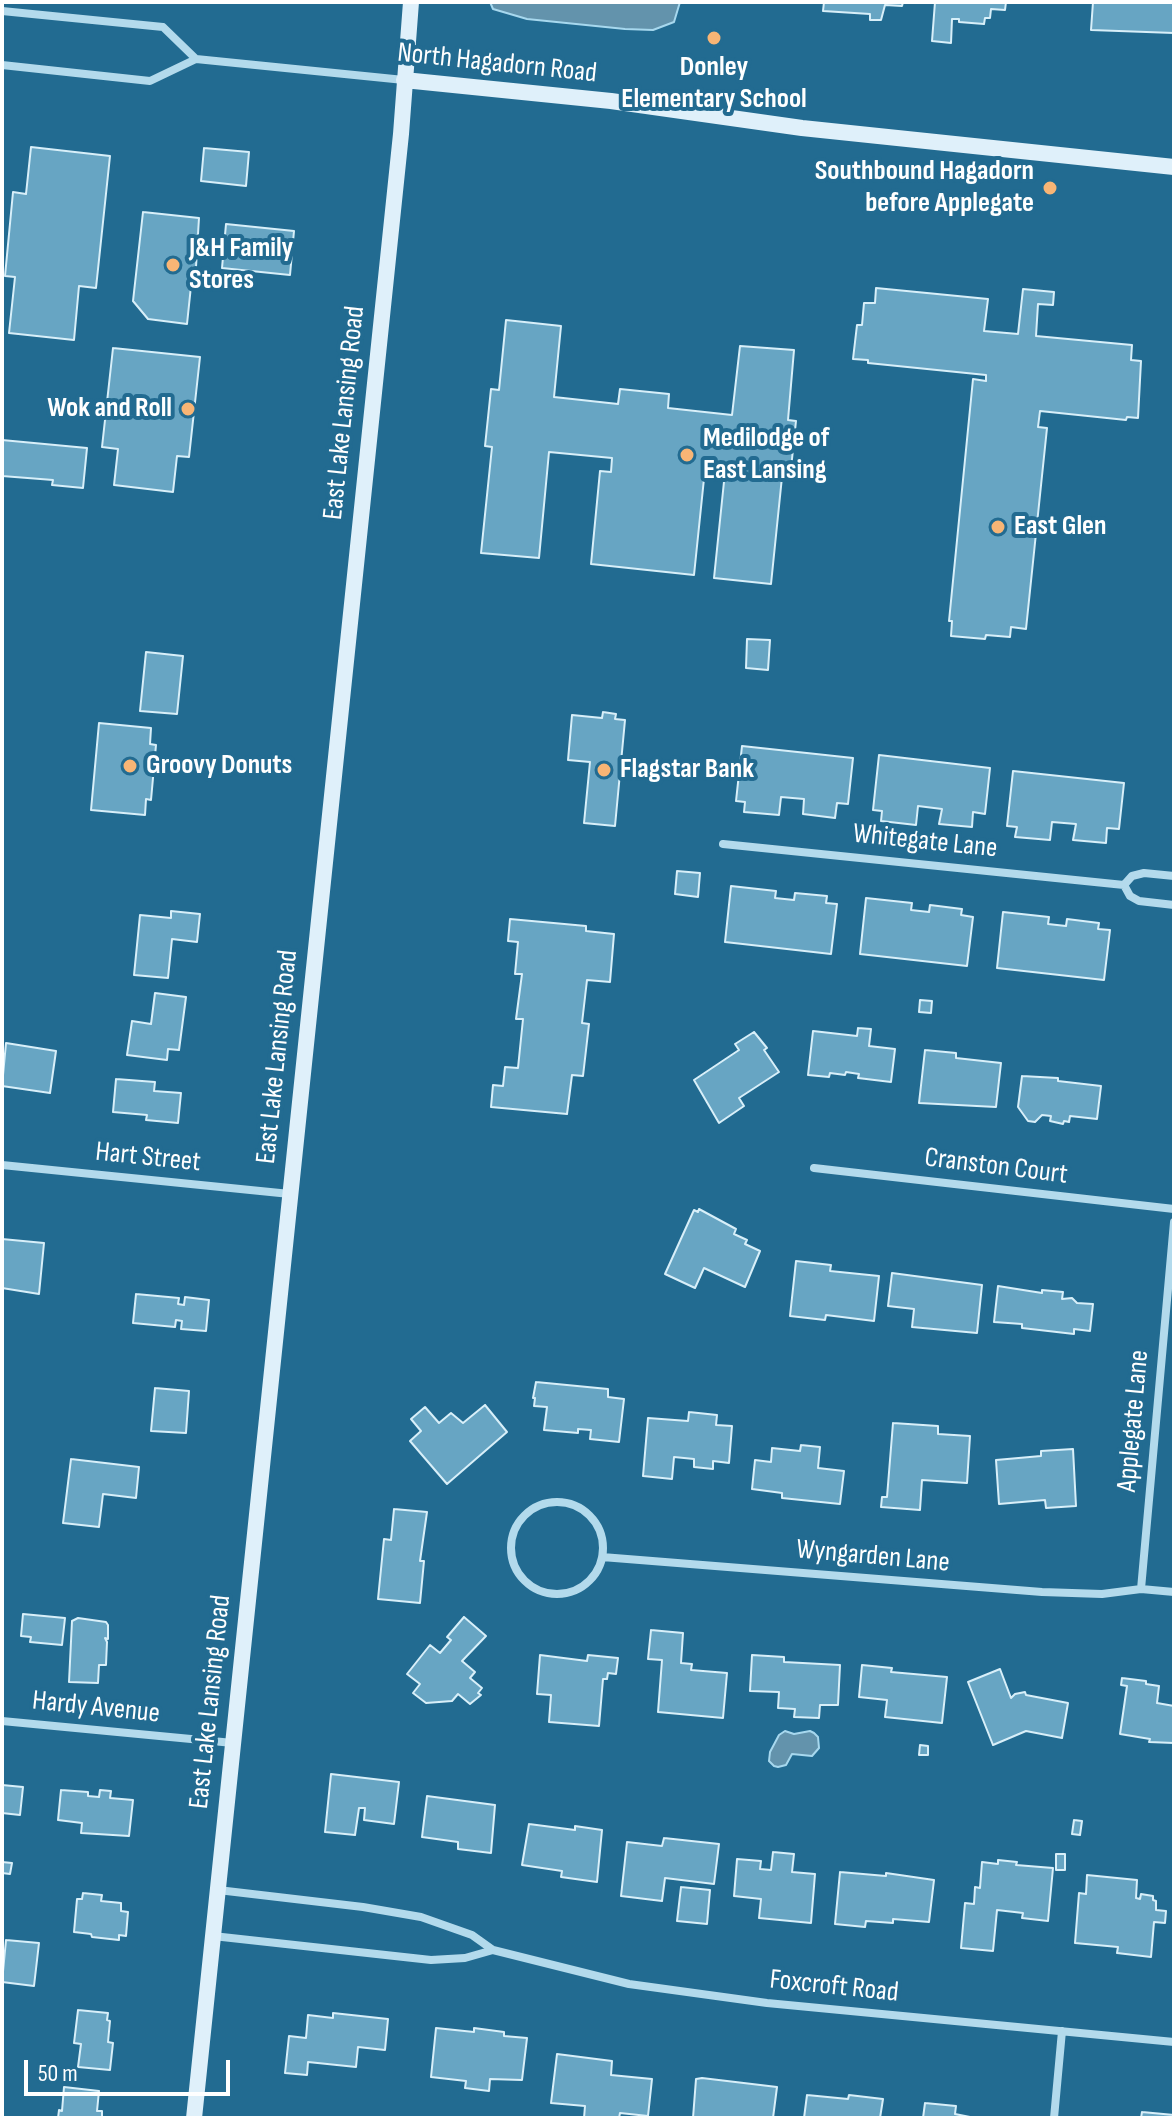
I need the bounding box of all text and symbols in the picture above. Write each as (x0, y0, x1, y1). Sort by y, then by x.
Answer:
marker: Donley Elementary School (705, 29, 723, 47)
street label: North Hagadorn Road (396, 37, 598, 91)
place label: Donley Elementary School (621, 51, 807, 117)
place label: Southbound Hagadorn before Applegate (815, 155, 1034, 221)
marker: Southbound Hagadorn before Applegate (1041, 179, 1059, 197)
place label: J&H Family Stores (189, 232, 293, 298)
marker: J&H Family Stores (164, 256, 182, 274)
street label: East Lake Lansing Road (317, 304, 373, 522)
place label: Wok and Roll (47, 392, 172, 426)
marker: Wok and Roll (179, 400, 197, 418)
place label: Medilodge of East Lansing (703, 422, 829, 488)
marker: Medilodge of East Lansing (678, 446, 696, 464)
place label: East Glen (1014, 510, 1106, 544)
marker: East Glen (989, 518, 1007, 536)
place label: Groovy Donuts (146, 749, 292, 783)
place label: Flagstar Bank (620, 753, 754, 787)
marker: Groovy Donuts (121, 757, 139, 775)
marker: Flagstar Bank (595, 761, 613, 779)
street label: Whitegate Lane (851, 818, 999, 866)
street label: East Lake Lansing Road (250, 948, 306, 1166)
street label: Hart Street (94, 1136, 202, 1180)
street label: Cranston Court (923, 1142, 1069, 1192)
street label: Applegate Lane (1111, 1349, 1157, 1493)
street label: Wyngarden Lane (795, 1534, 951, 1580)
street label: East Lake Lansing Road (183, 1593, 239, 1811)
street label: Hardy Avenue (31, 1685, 161, 1731)
street label: Foxcroft Road (768, 1964, 900, 2010)
scale bar (28, 2044, 234, 2094)
text: 50 m (38, 2059, 78, 2088)

